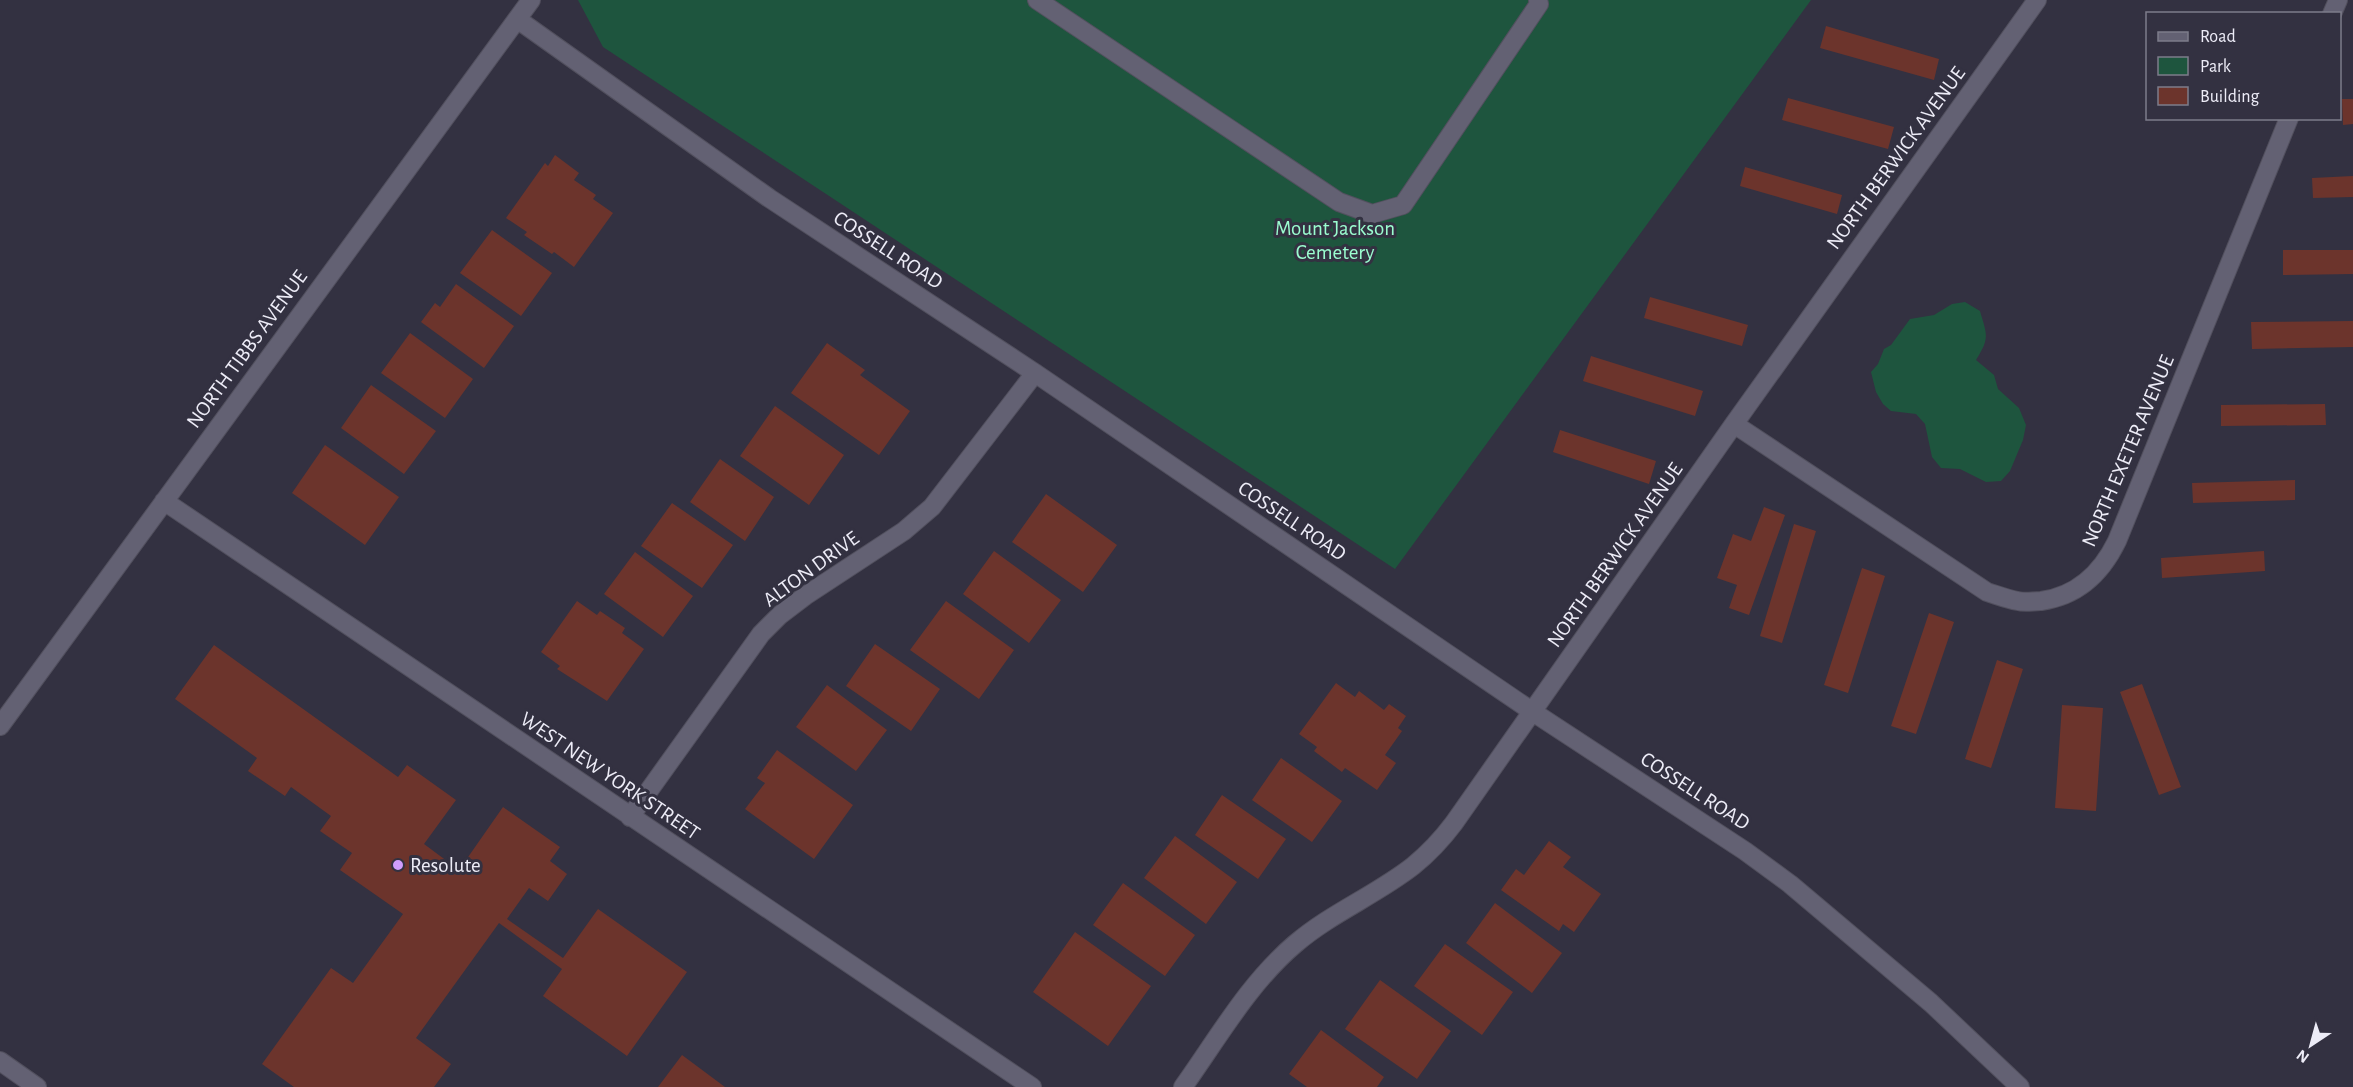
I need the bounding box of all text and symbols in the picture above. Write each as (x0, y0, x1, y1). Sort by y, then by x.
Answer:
legend (2146, 12, 2341, 120)
text: Road (2200, 28, 2236, 46)
text: Park (2200, 58, 2232, 76)
street label: NORTH BERWICK AVENUE (1823, 63, 1969, 253)
text: Building (2200, 88, 2260, 106)
street label: COSSELL ROAD (830, 207, 946, 293)
park label: Mount Jackson Cemetery (1275, 218, 1395, 263)
street label: NORTH TIBBS AVENUE (183, 266, 311, 432)
street label: NORTH EXETER AVENUE (2078, 352, 2178, 550)
street label: NORTH BERWICK AVENUE (1543, 459, 1687, 651)
street label: COSSELL ROAD (1234, 477, 1350, 565)
street label: ALTON DRIVE (759, 527, 863, 611)
street label: WEST NEW YORK STREET (517, 708, 703, 844)
street label: COSSELL ROAD (1637, 748, 1753, 834)
place label: Resolute (410, 855, 481, 876)
marker: Resolute (391, 858, 405, 872)
north arrow (2281, 1015, 2341, 1075)
text: N (2294, 1047, 2312, 1066)

